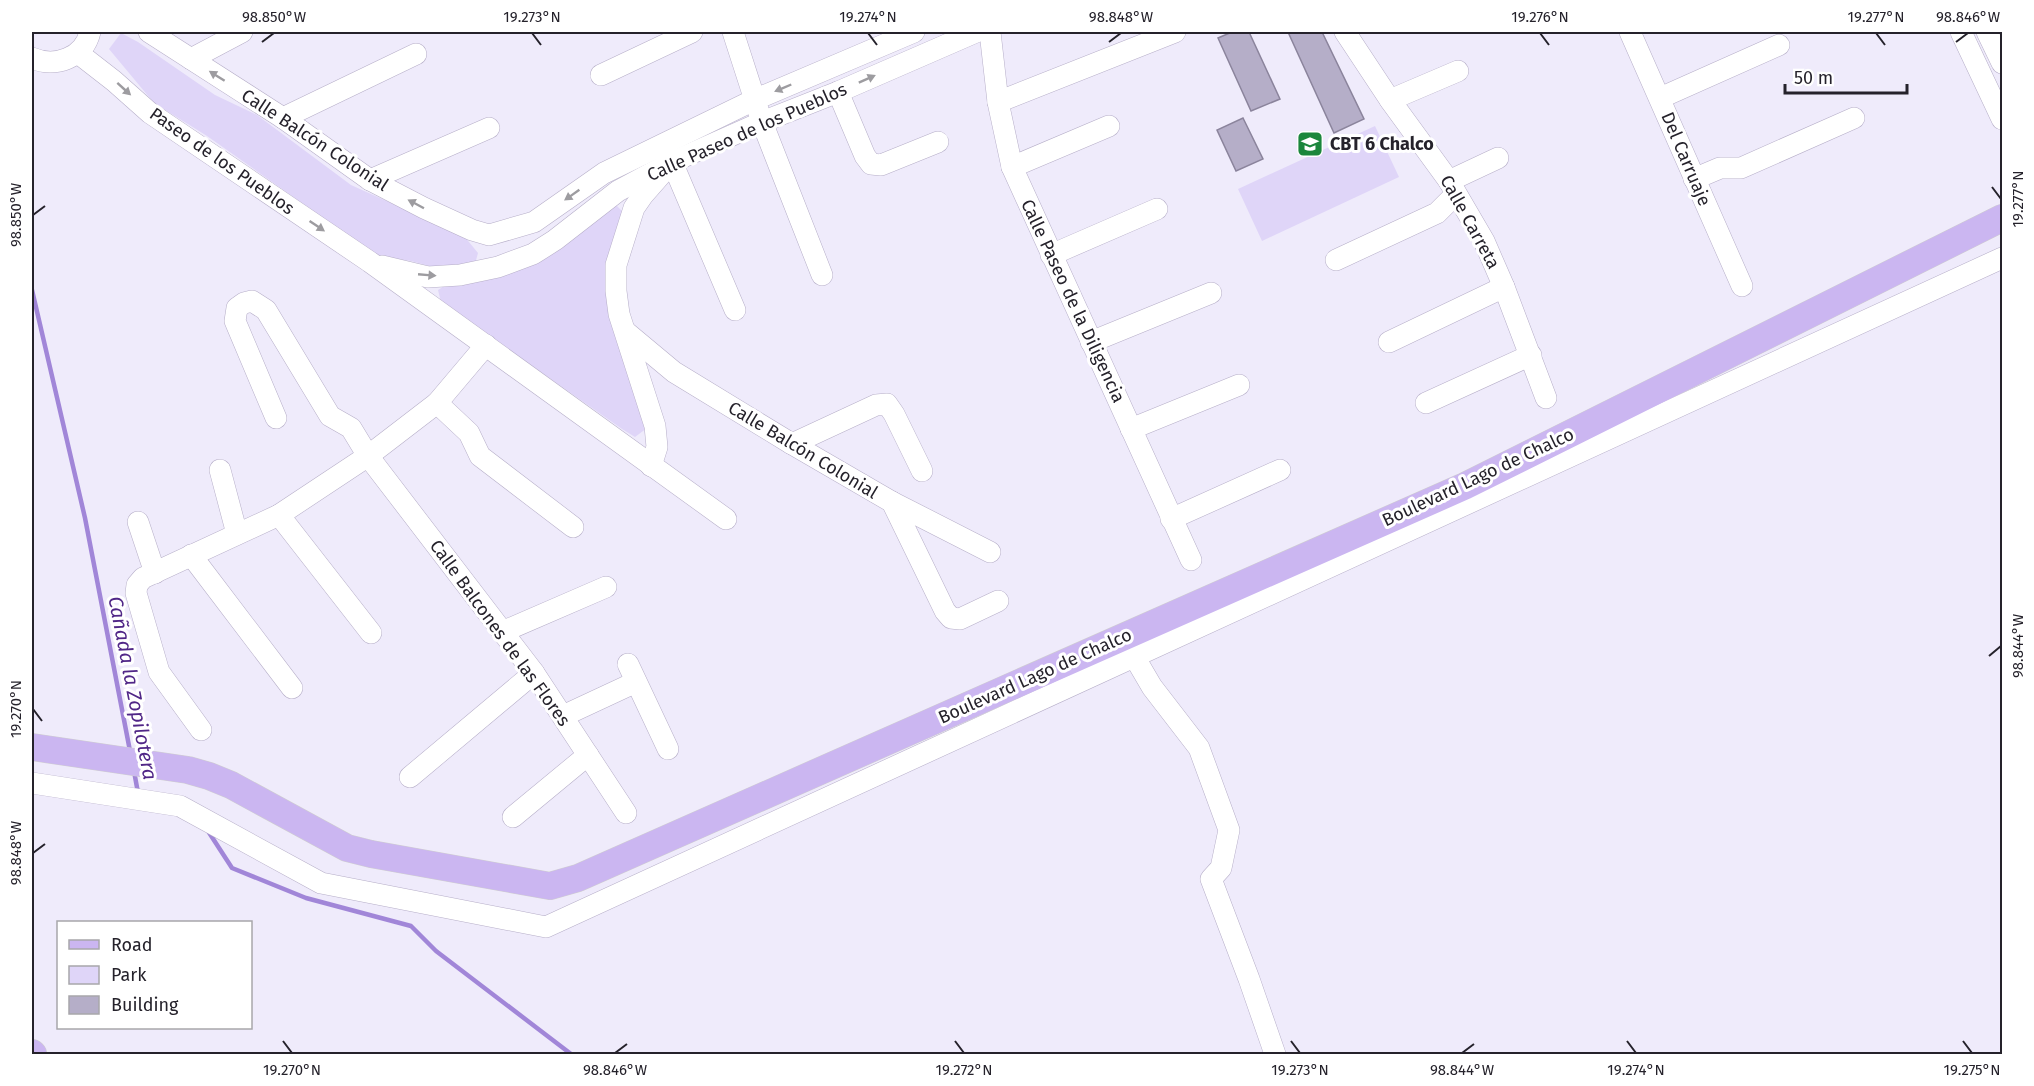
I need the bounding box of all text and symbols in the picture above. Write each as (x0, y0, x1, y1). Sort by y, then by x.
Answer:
text: 98.850°W (242, 8, 307, 26)
text: 19.273°N (503, 8, 561, 26)
text: 19.274°N (839, 8, 897, 26)
text: 98.848°W (1089, 8, 1154, 26)
text: 19.276°N (1511, 8, 1569, 26)
text: 19.277°N (1848, 8, 1904, 26)
text: 98.846°W (1936, 8, 2001, 26)
scale bar (1785, 57, 1906, 95)
text: 50 m (1794, 67, 1833, 89)
one-way arrow (208, 70, 225, 81)
one-way arrow (859, 74, 877, 84)
street label: Calle Paseo de los Pueblos (644, 78, 850, 186)
one-way arrow (116, 82, 131, 96)
street label: Calle Balcón Colonial (237, 84, 393, 196)
one-way arrow (774, 84, 792, 93)
street label: Paseo de los Pueblos (145, 103, 299, 219)
street label: Del Carruaje (1656, 109, 1716, 209)
school or university icon: CBT 6 Chalco (1295, 129, 1325, 159)
place label: CBT 6 Chalco (1330, 133, 1434, 155)
street label: Calle Carreta (1435, 171, 1505, 273)
text: 19.277°N (2009, 171, 2027, 227)
text: 98.850°W (7, 182, 25, 247)
one-way arrow (565, 189, 581, 201)
street label: Calle Paseo de la Diligencia (1016, 196, 1130, 406)
one-way arrow (407, 199, 424, 209)
one-way arrow (308, 220, 324, 232)
one-way arrow (417, 271, 436, 280)
street label: Calle Balcón Colonial (724, 397, 882, 503)
street label: Boulevard Lago de Chalco (1379, 423, 1577, 531)
street label: Calle Balcones de las Flores (425, 536, 575, 730)
water label: Cañada la Zopilotera (103, 594, 163, 782)
text: 98.844°W (2009, 613, 2027, 678)
street label: Boulevard Lago de Chalco (935, 623, 1135, 729)
text: 19.270°N (7, 680, 25, 738)
text: 98.848°W (7, 820, 25, 885)
legend (57, 921, 252, 1029)
text: Road (111, 934, 153, 956)
text: Park (111, 964, 147, 986)
text: Building (111, 994, 179, 1016)
text: 19.270°N (263, 1061, 321, 1079)
text: 98.846°W (583, 1061, 648, 1079)
text: 19.272°N (935, 1061, 993, 1079)
text: 19.273°N (1271, 1061, 1329, 1079)
text: 98.844°W (1430, 1061, 1495, 1079)
text: 19.274°N (1607, 1061, 1665, 1079)
text: 19.275°N (1943, 1061, 2001, 1079)

